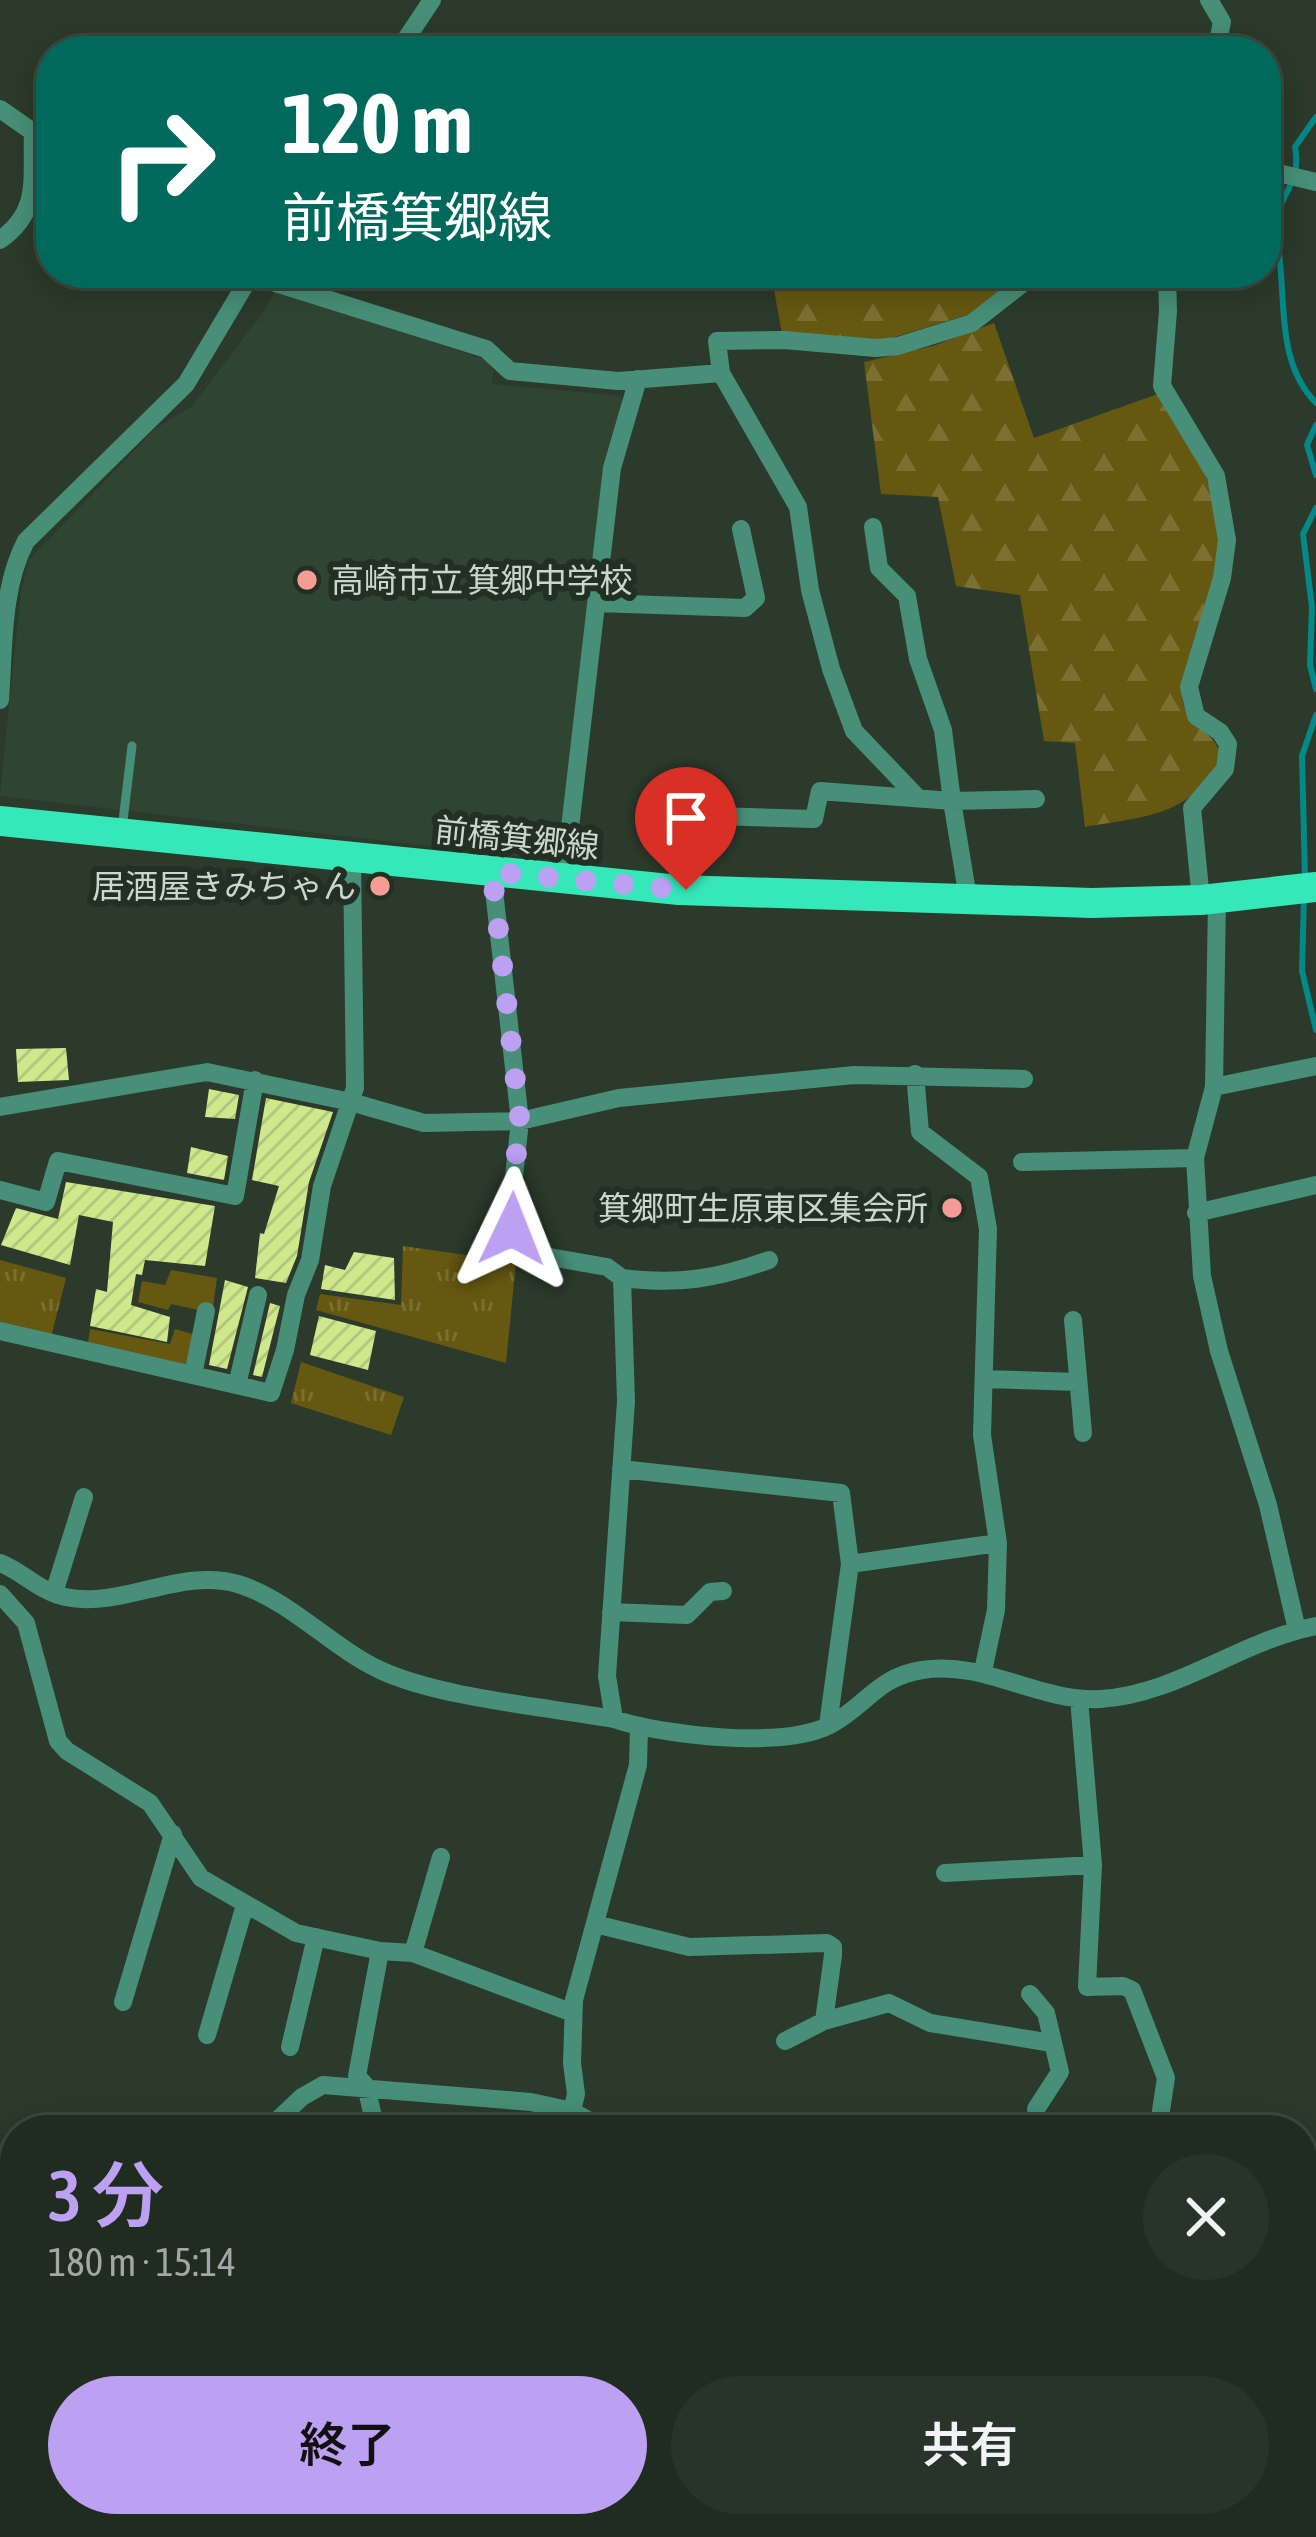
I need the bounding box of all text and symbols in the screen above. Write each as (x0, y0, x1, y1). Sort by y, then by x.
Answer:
text: 120 m (282, 75, 472, 171)
icon: right (84, 84, 240, 240)
text: 前橋箕郷線 (282, 187, 552, 248)
place label: 高崎市立 箕郷中学校 (331, 561, 633, 599)
marker: 高崎市立 箕郷中学校 (294, 567, 320, 593)
pin (635, 767, 737, 890)
icon: arrive (653, 785, 719, 851)
street label: 前橋箕郷線 (433, 810, 601, 866)
place label: 居酒屋きみちゃん (92, 867, 356, 905)
marker: 居酒屋きみちゃん (367, 873, 393, 899)
position arrow (449, 1166, 575, 1292)
place label: 箕郷町生原東区集会所 (598, 1189, 928, 1227)
marker: 箕郷町生原東区集会所 (939, 1195, 965, 1221)
text: 3 分 (48, 2154, 164, 2236)
button: close (1143, 2154, 1269, 2280)
text: 180 m · 15:14 (48, 2240, 236, 2284)
button: 終了 (48, 2376, 647, 2514)
button: 共有 (671, 2376, 1269, 2514)

